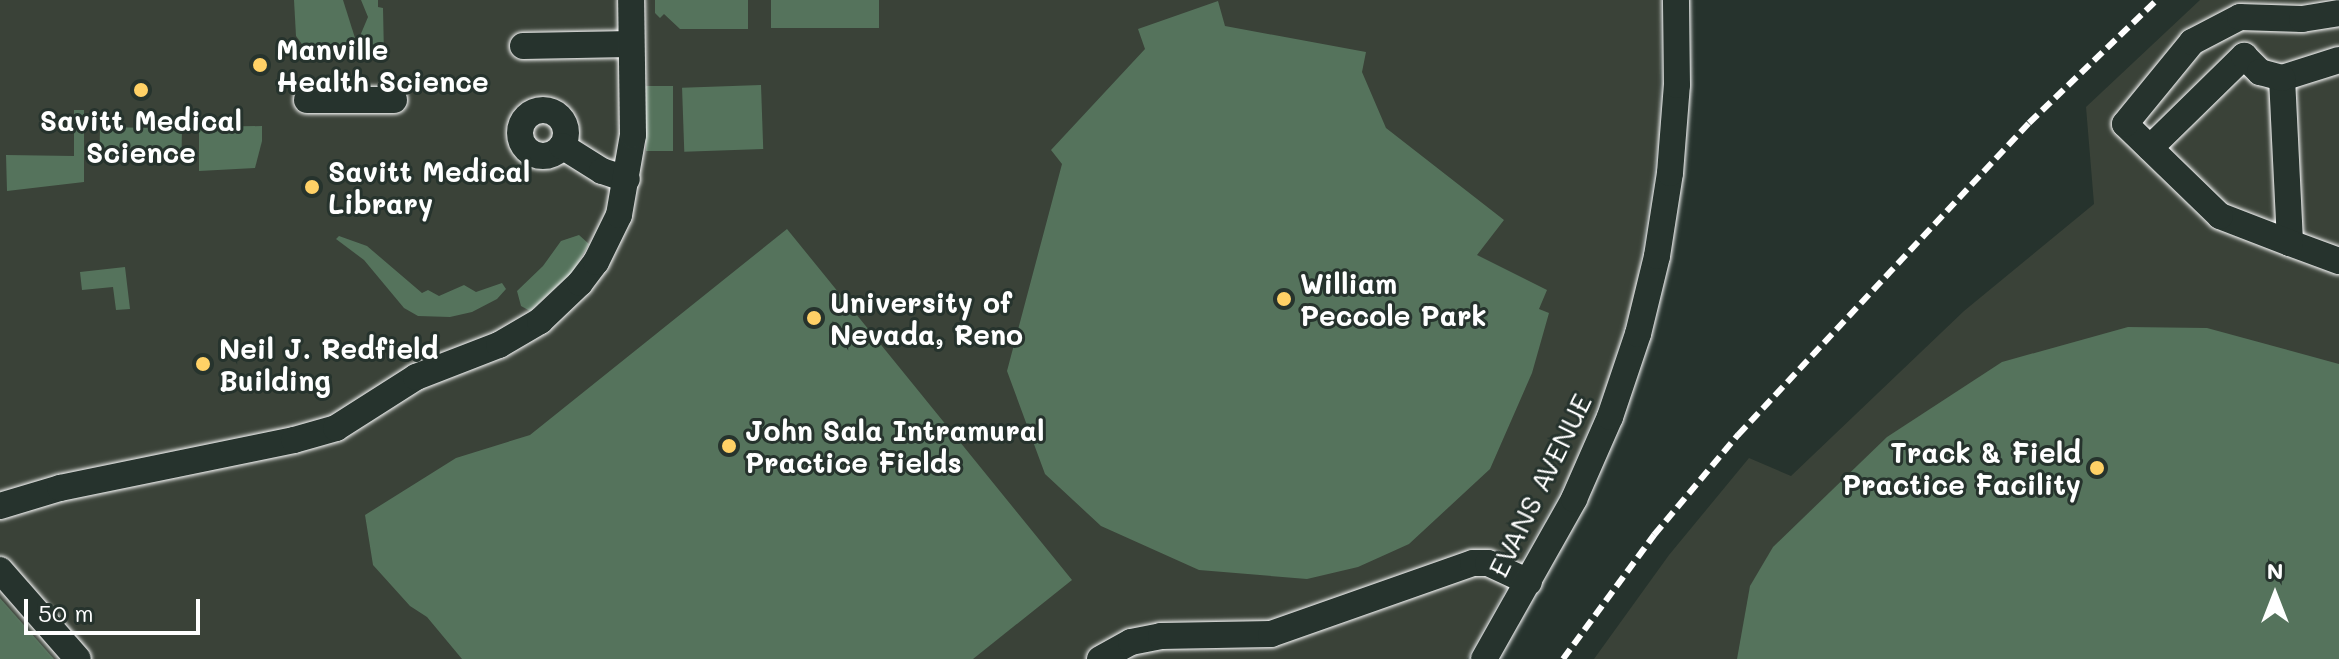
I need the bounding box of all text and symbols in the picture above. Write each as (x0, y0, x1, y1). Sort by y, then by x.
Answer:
place label: Manville Health Science (276, 32, 489, 98)
marker: Manville Health Science (251, 56, 269, 74)
marker: Savitt Medical Science (132, 81, 150, 99)
place label: Savitt Medical Science (40, 103, 242, 169)
place label: Savitt Medical Library (328, 154, 530, 220)
marker: Savitt Medical Library (303, 178, 321, 196)
place label: William Peccole Park (1300, 266, 1487, 332)
place label: University of Nevada, Reno (830, 285, 1023, 351)
marker: William Peccole Park (1275, 290, 1293, 308)
marker: University of Nevada, Reno (805, 309, 823, 327)
place label: Neil J. Redfield Building (219, 331, 438, 397)
marker: Neil J. Redfield Building (194, 355, 212, 373)
street label: EVANS AVENUE (1480, 388, 1598, 582)
place label: John Sala Intramural Practice Fields (745, 413, 1045, 479)
place label: Track & Field Practice Facility (1842, 435, 2081, 501)
marker: John Sala Intramural Practice Fields (720, 437, 738, 455)
marker: Track & Field Practice Facility (2088, 459, 2106, 477)
north arrow (2235, 555, 2315, 635)
text: N (2267, 556, 2283, 585)
scale bar (28, 583, 204, 633)
text: 50 m (38, 597, 94, 628)

